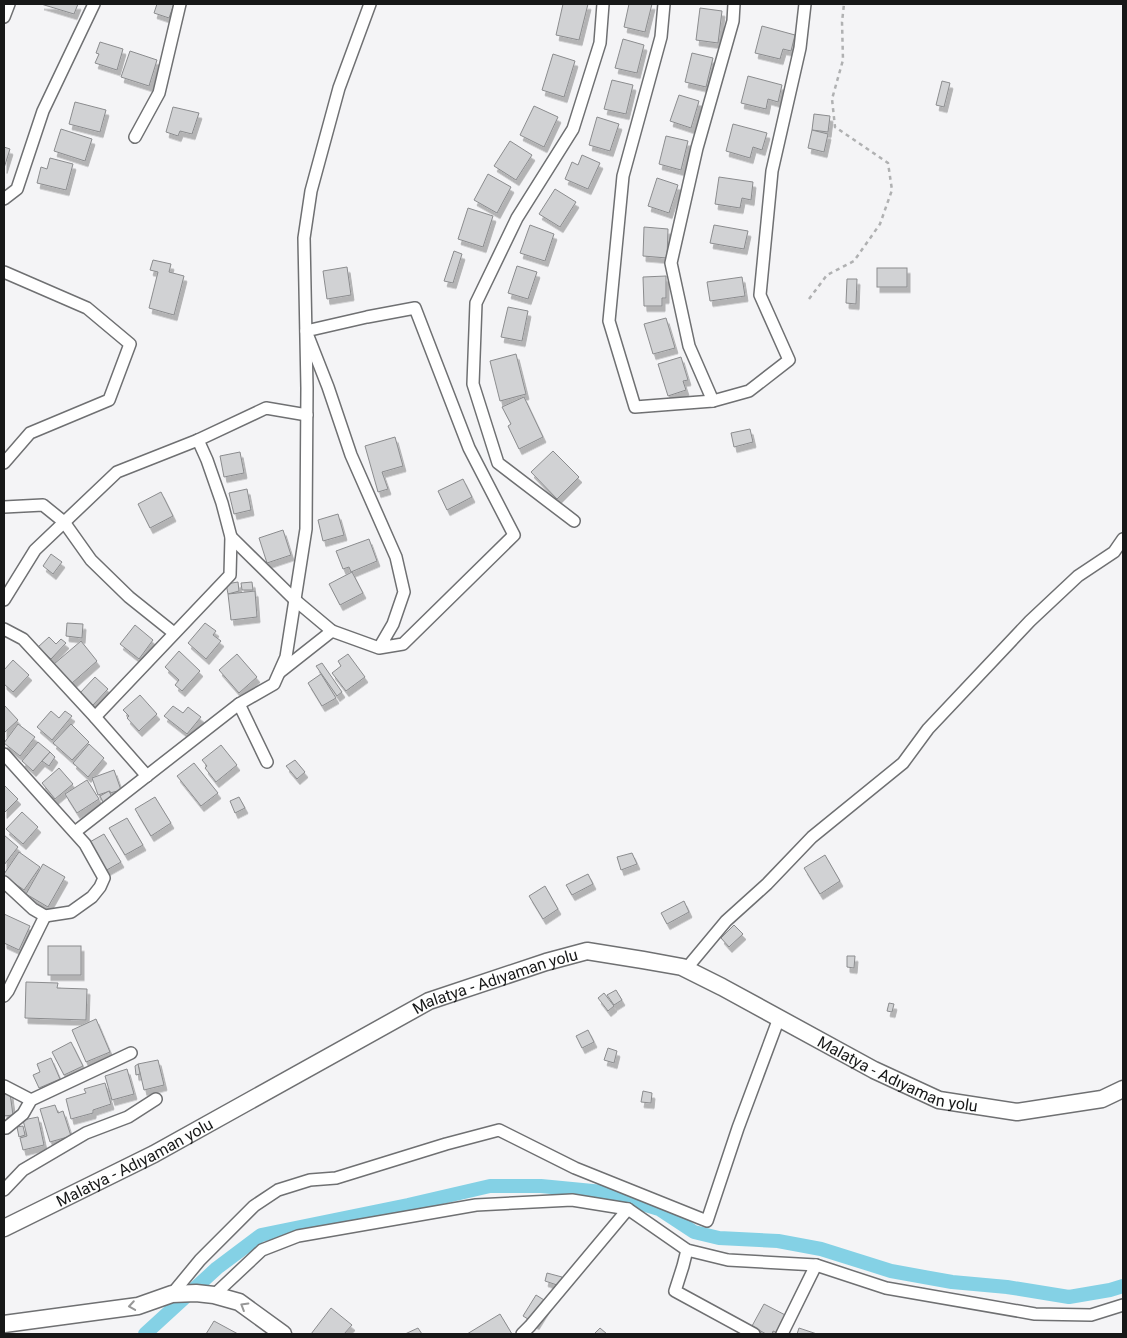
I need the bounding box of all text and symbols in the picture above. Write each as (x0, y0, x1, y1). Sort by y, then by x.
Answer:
street label: Malatya - Adıyaman yolu (409, 944, 580, 1018)
street label: Malatya - Adıyaman yolu (814, 1032, 979, 1115)
street label: Malatya - Adıyaman yolu (53, 1114, 216, 1210)
one-way arrow (127, 1301, 136, 1311)
one-way arrow (240, 1302, 249, 1312)

